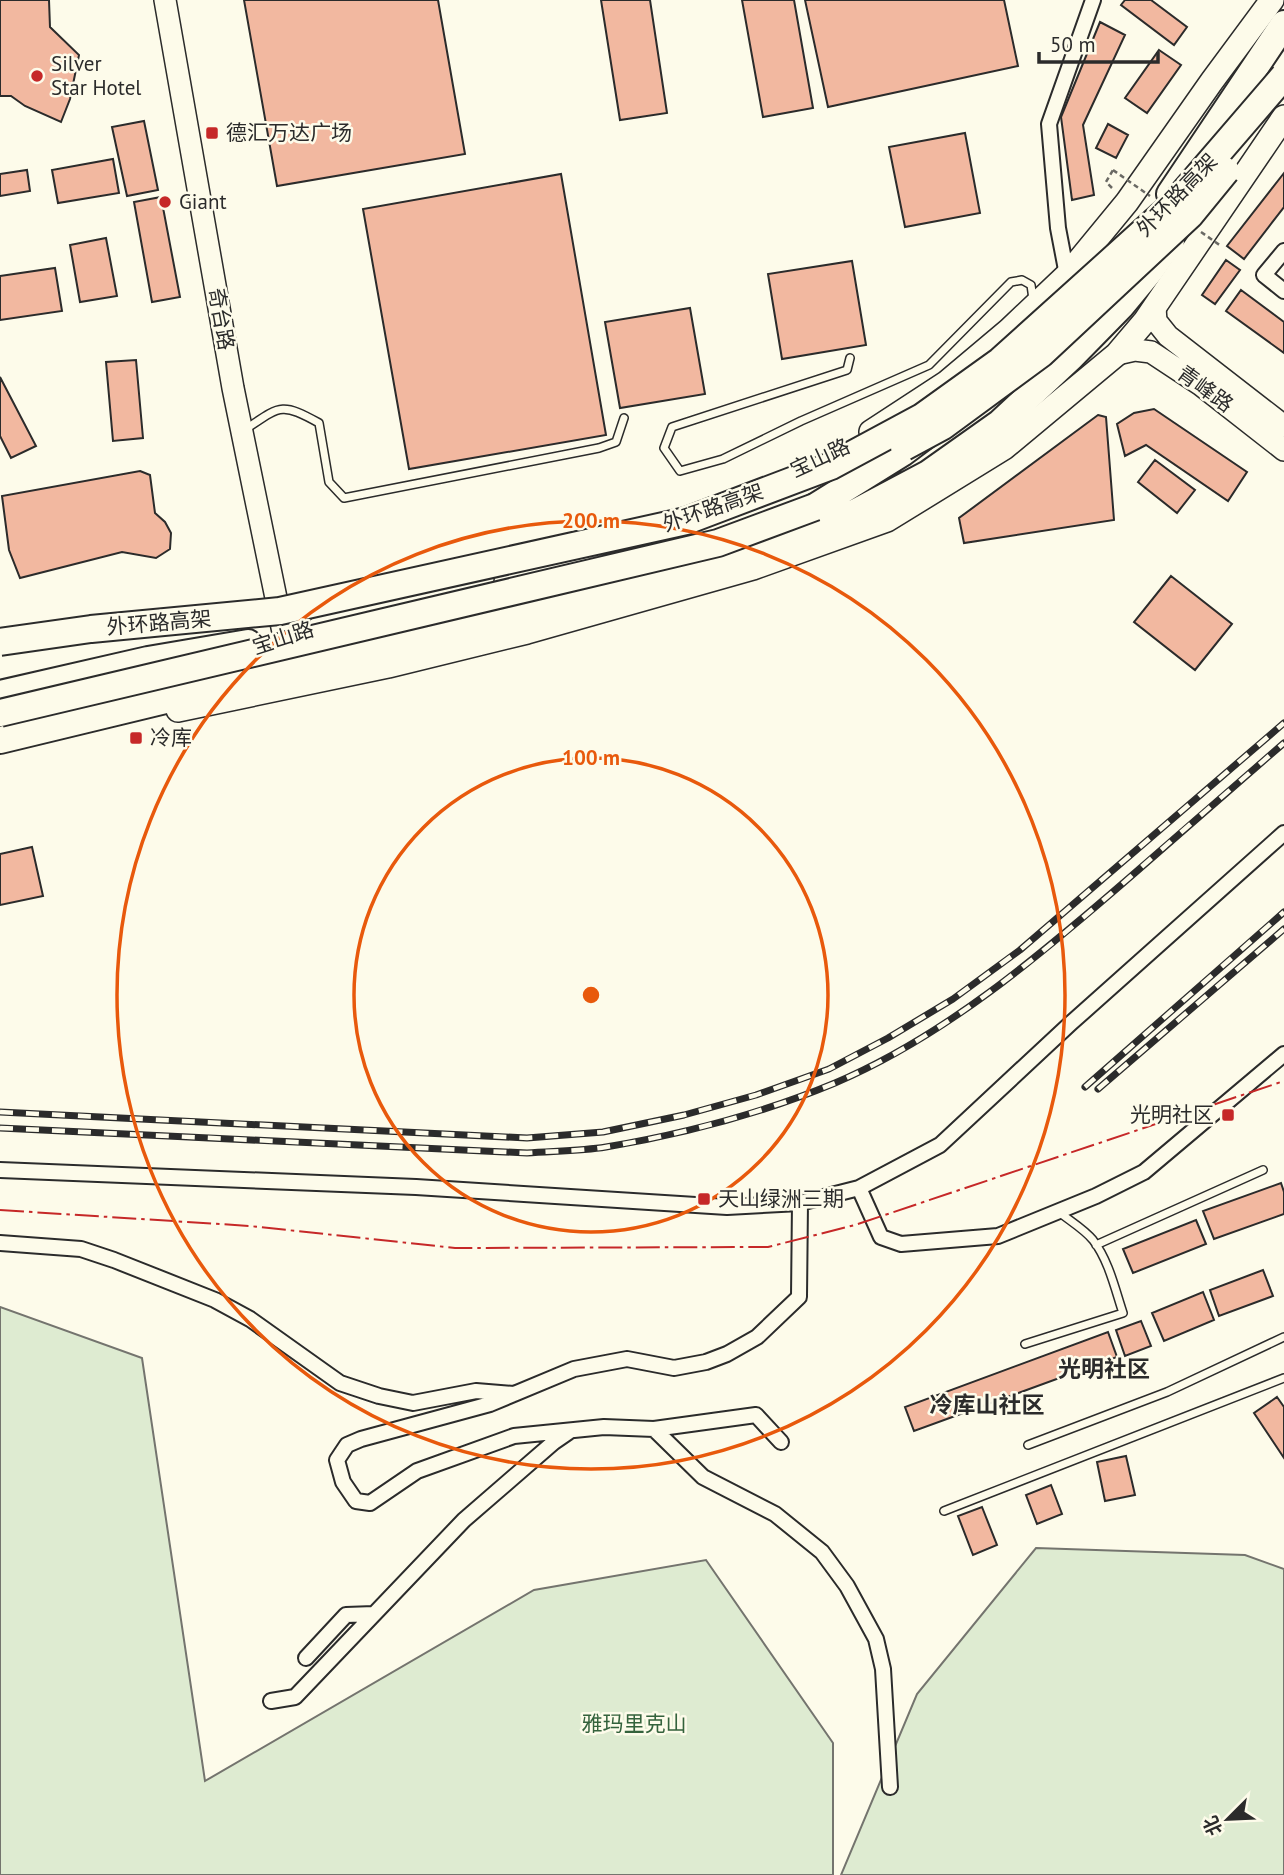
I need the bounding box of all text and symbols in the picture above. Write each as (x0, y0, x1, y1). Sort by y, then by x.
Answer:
scale bar (1039, 21, 1158, 65)
text: 50 m (1050, 31, 1096, 58)
place label: Silver Star Hotel (51, 50, 142, 101)
marker: Silver Star Hotel (29, 68, 45, 84)
place label: 德汇万达广场 (226, 119, 352, 146)
marker: 德汇万达广场 (204, 125, 220, 141)
street label: 外环路高架 (1130, 148, 1223, 242)
place label: Giant (179, 188, 227, 215)
marker: Giant (157, 194, 173, 210)
street label: 奇台路 (203, 286, 240, 352)
street label: 青峰路 (1172, 359, 1239, 418)
street label: 宝山路 (786, 432, 854, 483)
street label: 外环路高架 (659, 478, 767, 537)
text: 200 m (562, 507, 620, 534)
street label: 外环路高架 (105, 604, 212, 641)
street label: 宝山路 (249, 615, 317, 660)
place label: 冷库 (150, 724, 192, 751)
marker: 冷库 (128, 730, 144, 746)
text: 100 m (562, 744, 620, 771)
centre of rings (579, 983, 603, 1007)
place label: 光明社区 (1130, 1101, 1214, 1128)
marker: 光明社区 (1220, 1107, 1236, 1123)
place label: 天山绿洲三期 (718, 1185, 844, 1212)
marker: 天山绿洲三期 (696, 1191, 712, 1207)
district label: 光明社区 (1058, 1354, 1150, 1383)
district label: 冷库山社区 (930, 1390, 1045, 1419)
park label: 雅玛里克山 (582, 1710, 687, 1737)
north arrow (1193, 1784, 1263, 1854)
text: 北 (1198, 1812, 1227, 1839)

